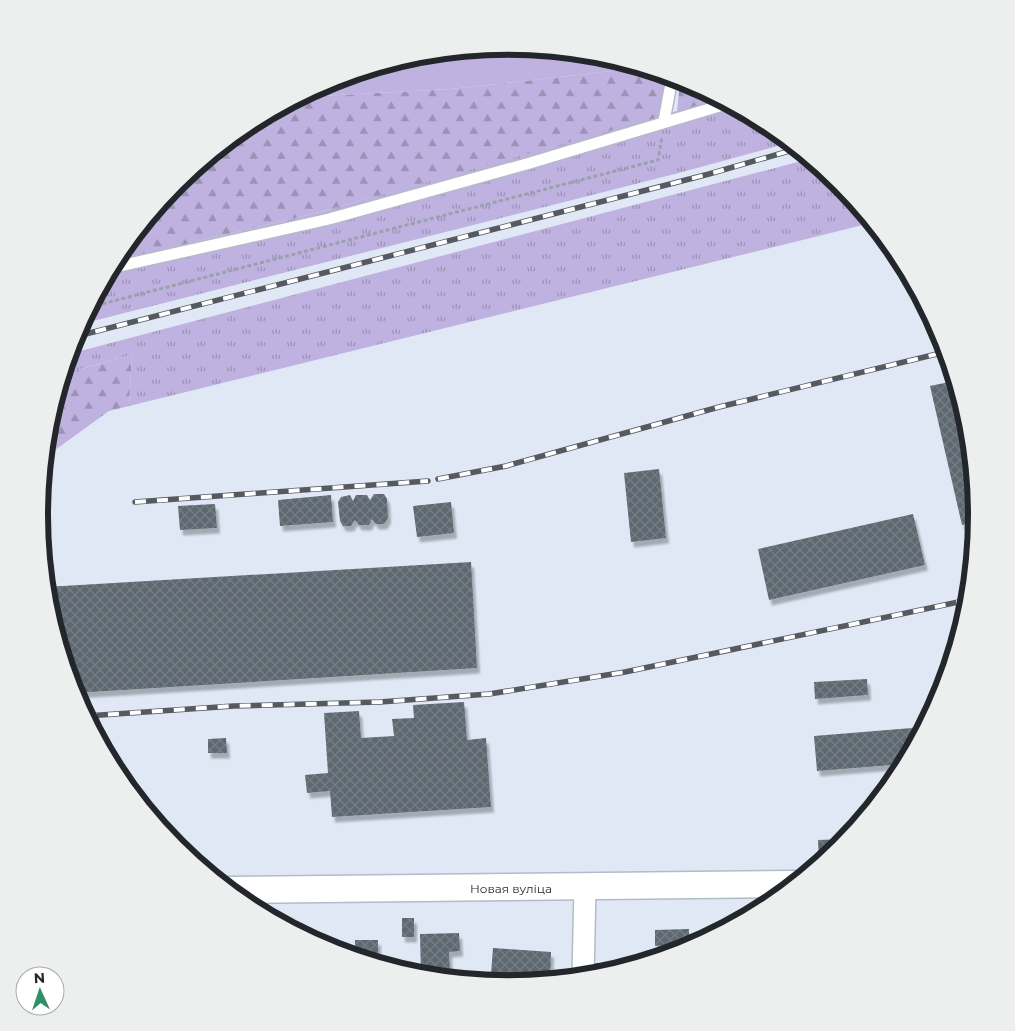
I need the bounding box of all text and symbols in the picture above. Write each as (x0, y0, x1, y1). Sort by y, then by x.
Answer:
street label: Новая вуліца (470, 881, 552, 896)
north arrow (15, 966, 65, 1016)
text: N (33, 969, 45, 987)

